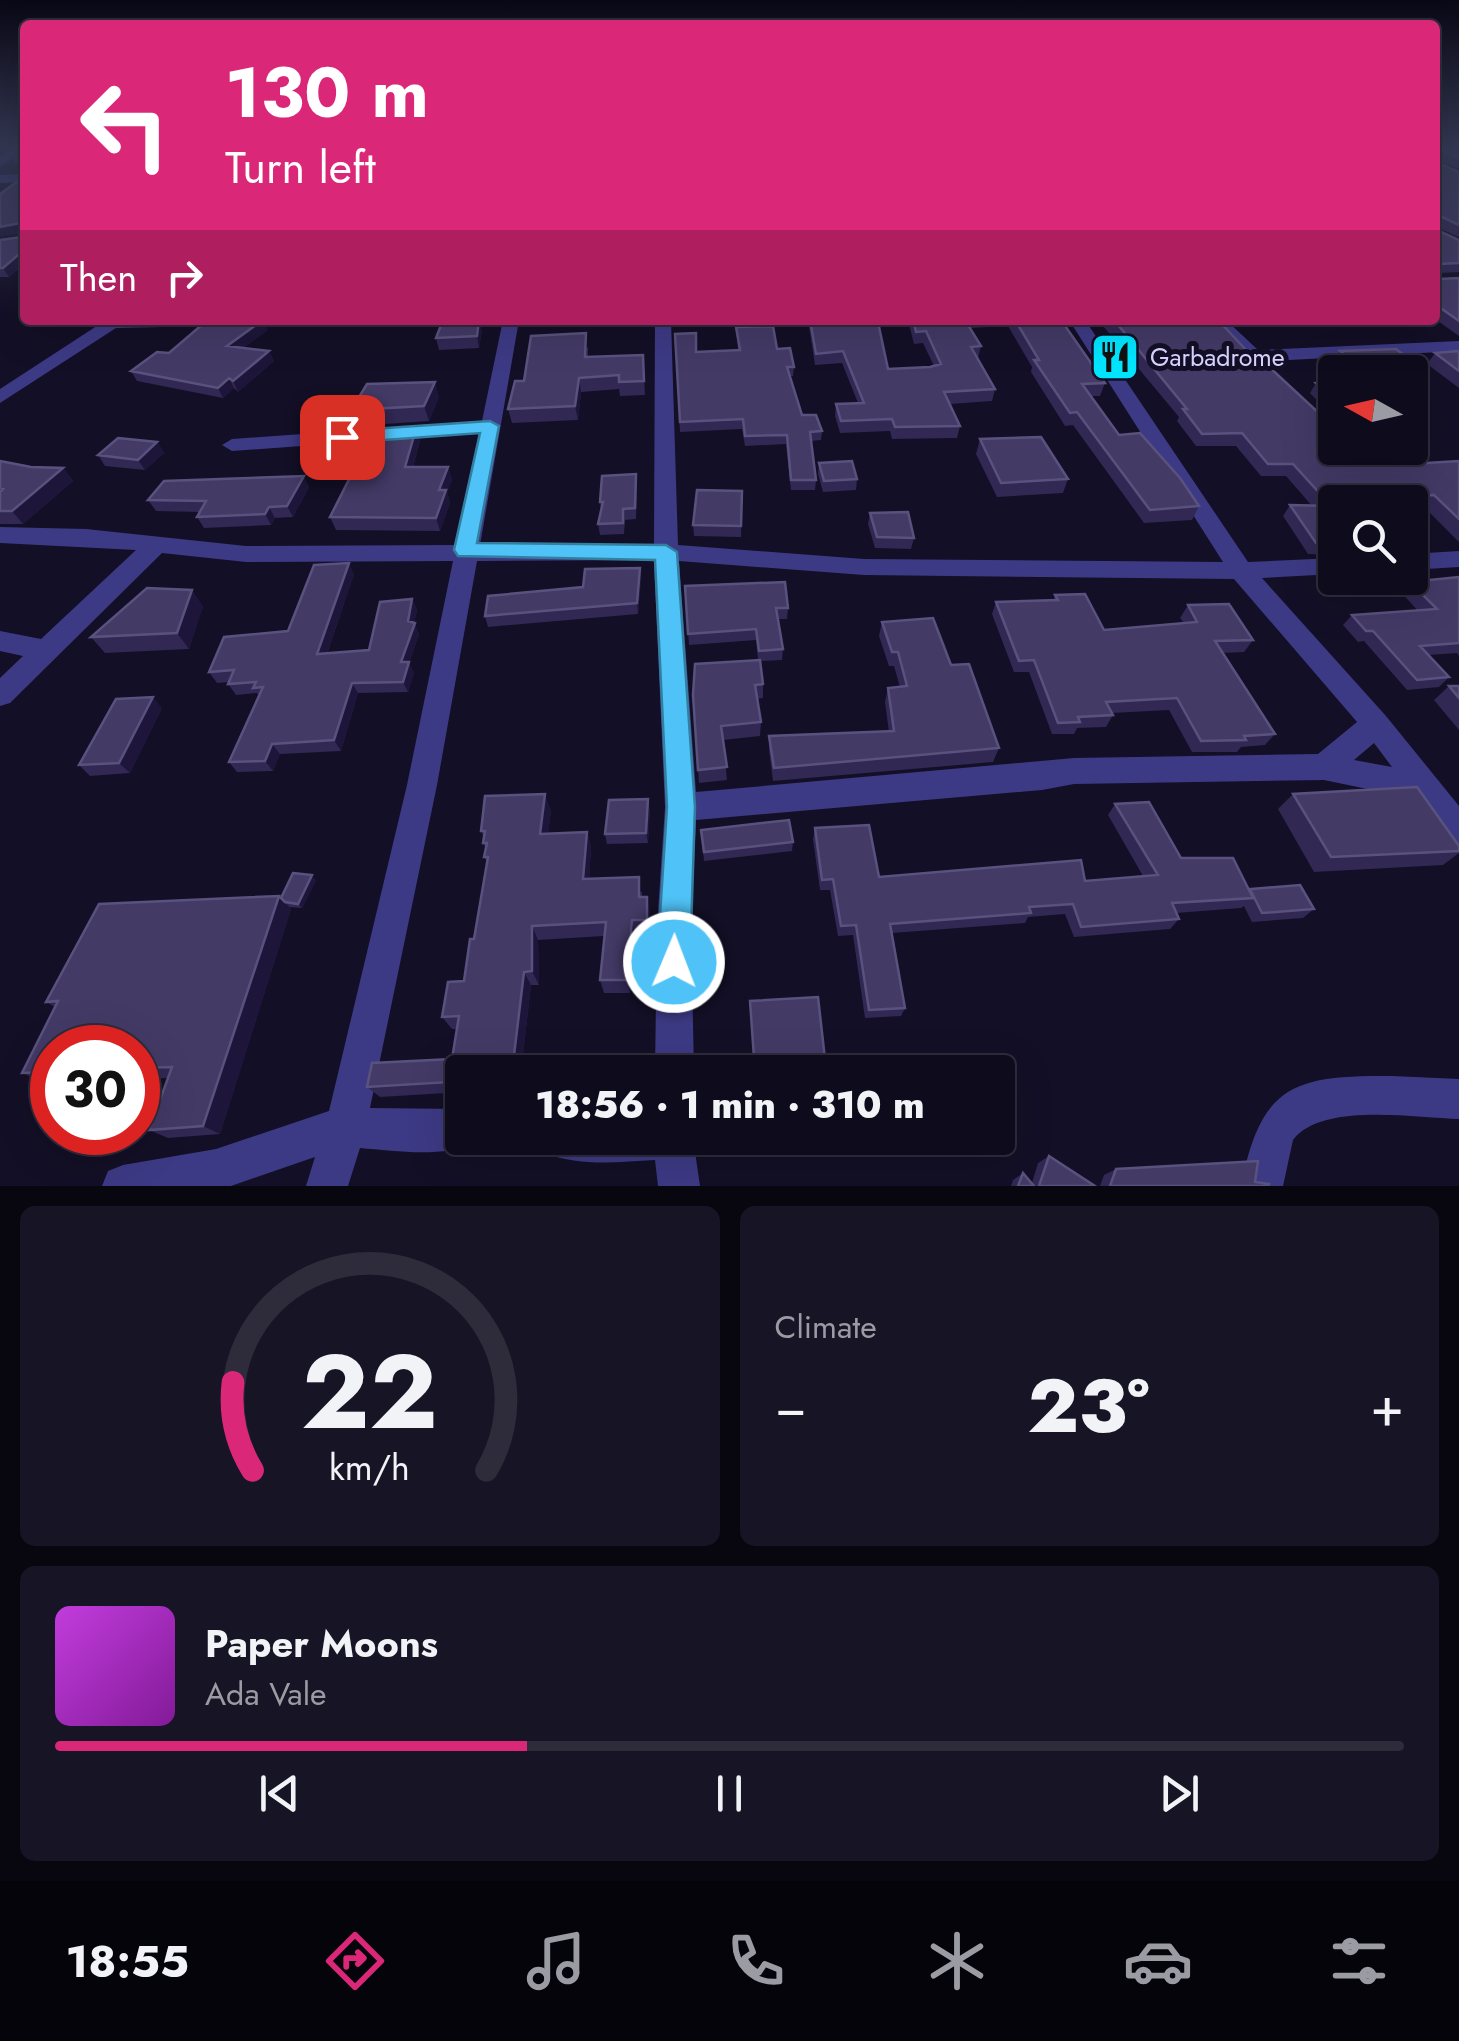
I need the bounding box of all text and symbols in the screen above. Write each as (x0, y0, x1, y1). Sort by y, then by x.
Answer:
text: 130 m (225, 42, 429, 143)
icon: left (60, 60, 190, 190)
text: Turn left (225, 135, 376, 200)
text: Then (60, 250, 137, 305)
icon: right (157, 250, 212, 305)
restaurant icon: Garbadrome (1089, 331, 1141, 383)
place label: Garbadrome (1150, 339, 1285, 375)
north arrow (1318, 355, 1428, 465)
map controls (1318, 355, 1428, 595)
pin (300, 395, 385, 480)
icon: arrive (315, 410, 370, 465)
button: search (1318, 485, 1428, 595)
position arrow (622, 910, 726, 1014)
speed limit sign: 30 (30, 1025, 160, 1155)
text: 18:56 · 1 min · 310 m (535, 1077, 925, 1132)
text: Climate (775, 1304, 877, 1350)
text: 22 (302, 1317, 438, 1467)
text: 23° (1028, 1352, 1150, 1460)
text: − (775, 1367, 807, 1447)
text: + (1370, 1367, 1404, 1447)
text: km/h (329, 1442, 410, 1493)
text: Paper Moons (205, 1616, 438, 1671)
text: Ada Vale (205, 1671, 327, 1717)
icon: previous (252, 1766, 307, 1821)
icon: pause (702, 1766, 757, 1821)
icon: next (1152, 1766, 1207, 1821)
icon: directions (320, 1926, 390, 1996)
icon: music (521, 1926, 591, 1996)
icon: phone (721, 1926, 791, 1996)
icon: climate (922, 1926, 992, 1996)
icon: car (1123, 1926, 1193, 1996)
icon: filters (1324, 1926, 1394, 1996)
text: 18:55 (65, 1929, 189, 1994)

